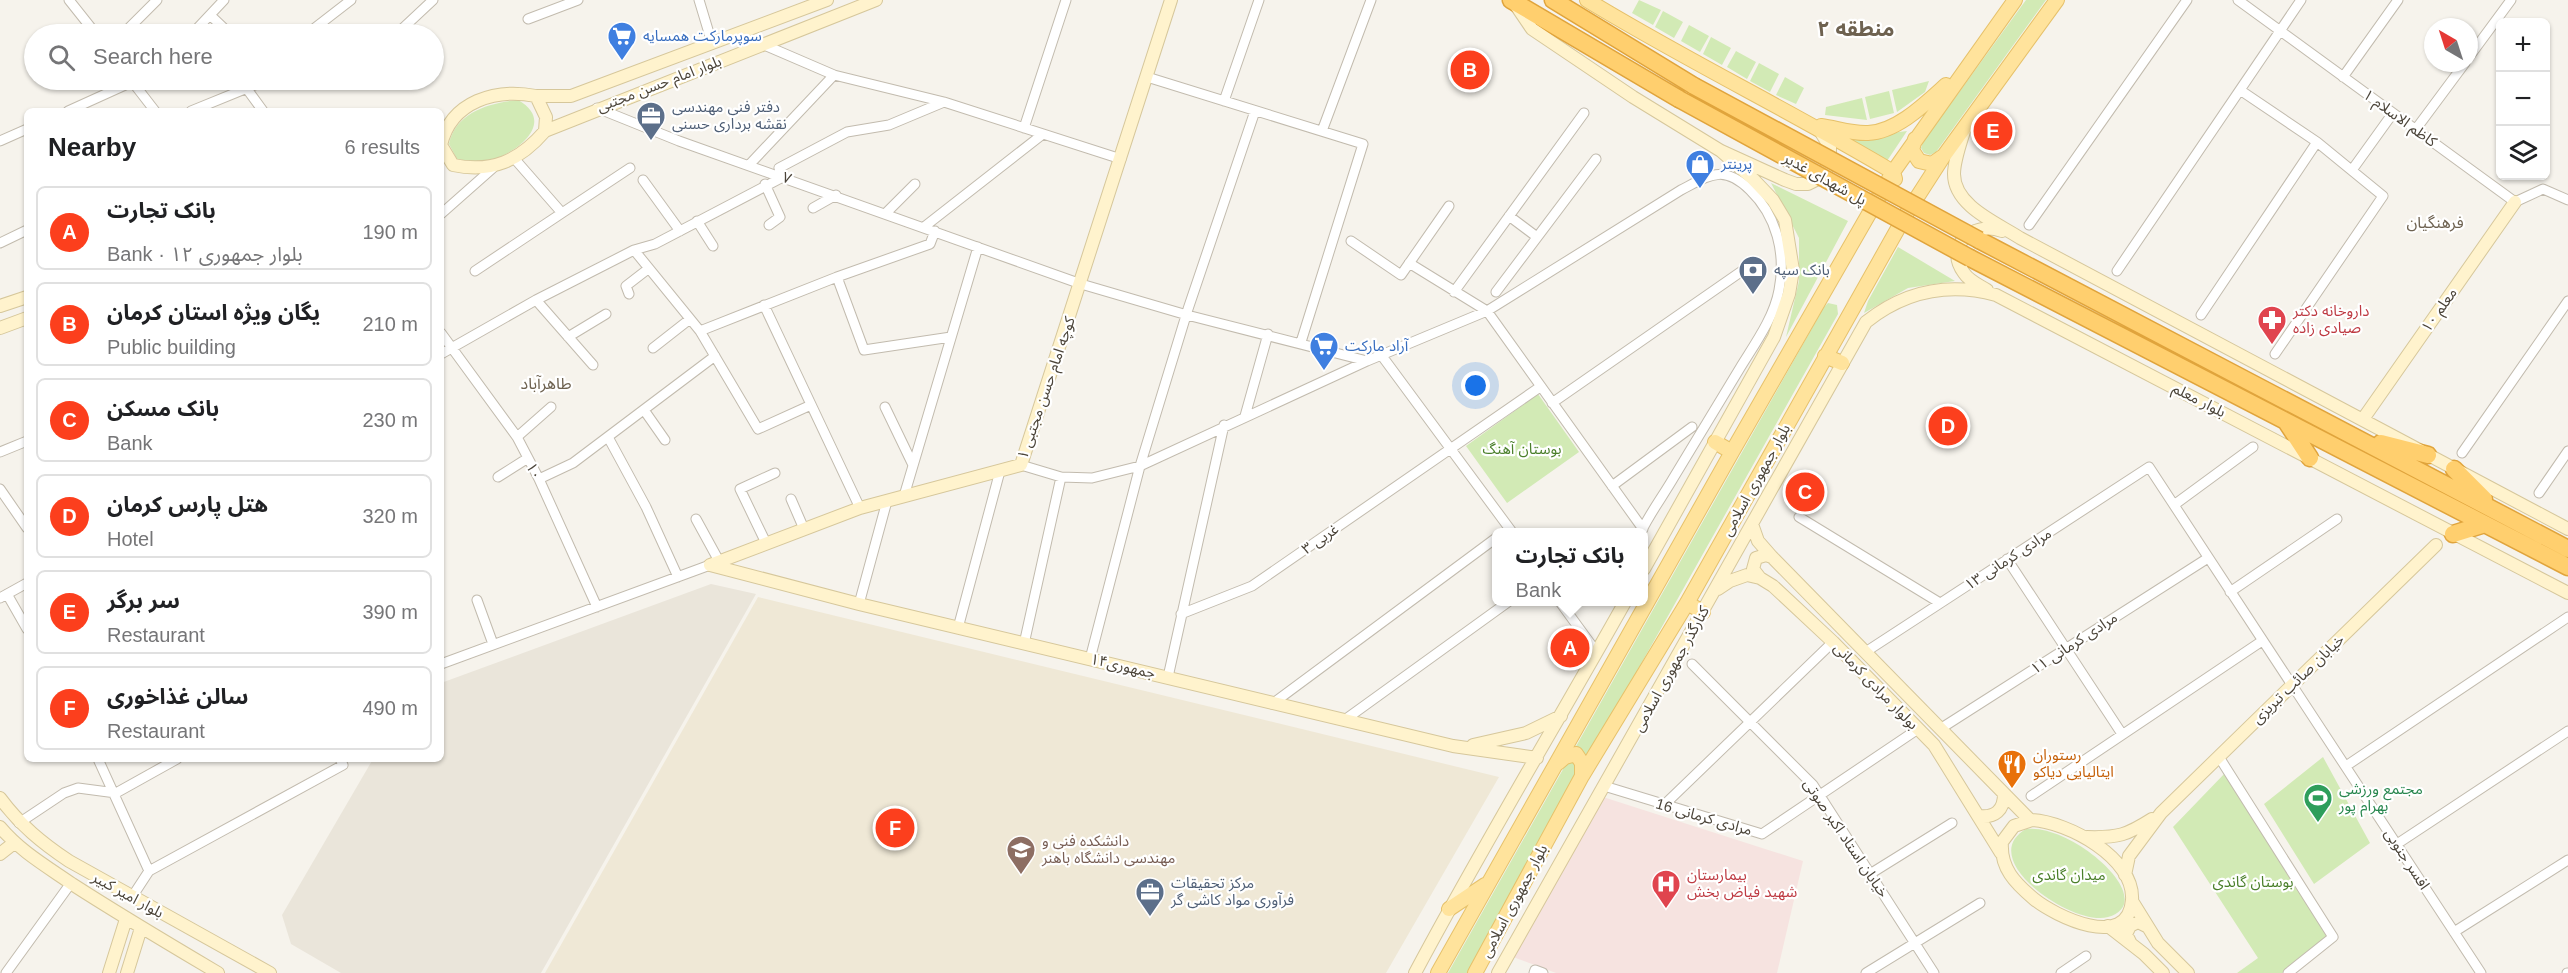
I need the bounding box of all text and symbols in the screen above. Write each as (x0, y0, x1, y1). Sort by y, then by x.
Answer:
district label: منطقه ۲ (1818, 17, 1894, 40)
north arrow (2424, 18, 2478, 72)
map controls (2496, 18, 2550, 180)
button: + (2496, 18, 2550, 72)
supermarket icon: سوپرمارکت همسایه (606, 20, 638, 62)
search box (24, 24, 444, 90)
place label: سوپرمارکت همسایه (643, 27, 762, 46)
icon: search (45, 41, 78, 74)
text: Search here (93, 44, 213, 69)
pin: B (1450, 48, 1490, 92)
street label: بلوار امام حسن مجتبی (594, 52, 725, 118)
button: − (2496, 72, 2550, 126)
street label: کاظم الاسلام ۱ (2359, 85, 2441, 153)
place label: دفتر فنی مهندسی نقشه برداری حسنی (672, 98, 787, 133)
office icon: دفتر فنی مهندسی نقشه برداری حسنی (635, 100, 667, 142)
pin: E (1974, 108, 2012, 154)
button: layers (2496, 126, 2550, 180)
text: Nearby (48, 132, 136, 162)
text: 6 results (344, 136, 420, 158)
shop icon: پرینتر (1684, 148, 1716, 190)
street label: پل شهدای غدیر (1779, 148, 1870, 210)
place label: پرینتر (1720, 155, 1752, 174)
street label: ۷ (780, 168, 794, 187)
text: بانک تجارت (107, 198, 216, 223)
district label: فرهنگیان (2406, 214, 2464, 232)
text: A (62, 221, 77, 243)
text: 190 m (362, 221, 418, 243)
text: Bank · بلوار جمهوری ۱۲ (107, 243, 303, 265)
bank icon: بانک سپه (1737, 254, 1769, 296)
place label: بانک سپه (1774, 261, 1830, 280)
street label: معلم ۱۰ (2417, 284, 2462, 337)
text: یگان ویژه استان کرمان (107, 300, 320, 325)
place label: داروخانه دکتر صیادی زاده (2292, 302, 2370, 337)
pharmacy icon: داروخانه دکتر صیادی زاده (2256, 304, 2288, 346)
text: B (62, 313, 77, 335)
text: 210 m (362, 313, 418, 335)
street label: کوچه امام حسن مجتبی ۱ (1013, 314, 1081, 462)
supermarket icon: آراد مارکت (1308, 330, 1340, 372)
text: Public building (107, 336, 236, 358)
place label: آراد مارکت (1345, 337, 1409, 355)
your location (1461, 371, 1490, 400)
district label: طاهرآباد (521, 375, 572, 393)
street label: بلوار معلم (2168, 379, 2229, 423)
text: بانک مسکن (107, 396, 219, 421)
pin: D (1928, 404, 1968, 448)
text: C (62, 409, 77, 431)
text: 230 m (362, 409, 418, 431)
street label: بلوار جمهوری اسلامی (1718, 421, 1794, 539)
text: Bank (107, 432, 153, 454)
park label: بوستان آهنگ (1482, 440, 1562, 458)
street label: ۱۰ (523, 459, 546, 482)
pin: C (1786, 470, 1824, 514)
text: هتل پارس کرمان (107, 492, 268, 517)
text: D (62, 505, 77, 527)
text: 320 m (362, 505, 418, 527)
street label: ۳ غربی (1298, 520, 1342, 558)
street label: مرادی کرمانی ۱۳ (1961, 524, 2055, 594)
text: Hotel (107, 528, 154, 550)
popup (1492, 528, 1648, 606)
text: بانک تجارت (1516, 543, 1624, 568)
text: Bank (1516, 579, 1561, 601)
text: سر برگر (107, 588, 180, 613)
text: E (63, 601, 76, 623)
text: 390 m (362, 601, 418, 623)
street label: کنارگذر جمهوری اسلامی (1629, 602, 1713, 735)
street label: مرادی کرمانی ۱۱ (2027, 608, 2121, 678)
text: Restaurant (107, 624, 205, 646)
pin: A (1550, 626, 1590, 670)
street label: خیابان صائب تبریزی (2248, 630, 2348, 728)
street label: بولوار مرادی کرمانی (1830, 639, 1922, 733)
street label: جمهوری۱۴ (1089, 650, 1157, 682)
text: سالن غذاخوری (107, 684, 249, 709)
text: F (63, 697, 76, 719)
text: 490 m (362, 697, 418, 719)
text: Restaurant (107, 720, 205, 742)
place label: رستوران ایتالیایی دیاکو (2033, 746, 2114, 781)
restaurant icon: رستوران ایتالیایی دیاکو (1996, 748, 2028, 790)
street label: خیابان استاد اکبر صوتی (1800, 775, 1893, 901)
place label: مجتمع ورزشی بهرام پور (2338, 780, 2423, 817)
sports icon: مجتمع ورزشی بهرام پور (2302, 782, 2334, 824)
street label: مرادی کرمانی 16 (1654, 795, 1754, 839)
pin: F (876, 806, 914, 850)
street label: افسر جنوبی (2381, 825, 2433, 893)
place label: دانشکده فنی و مهندسی دانشگاه باهنر (1041, 832, 1175, 867)
school or university icon: دانشکده فنی و مهندسی دانشگاه باهنر (1005, 834, 1037, 876)
street label: بلوار جمهوری اسلامی (1477, 841, 1551, 961)
place label: بیمارستان شهید فیاض بخش (1687, 866, 1797, 901)
park label: میدان گاندی (2032, 866, 2106, 884)
street label: بلوار امیر کبیر (88, 868, 167, 922)
hospital icon: بیمارستان شهید فیاض بخش (1650, 868, 1682, 910)
park label: بوستان گاندی (2212, 873, 2294, 891)
place label: مرکز تحقیقات فرآوری مواد کاشی گر (1170, 874, 1294, 909)
office icon: مرکز تحقیقات فرآوری مواد کاشی گر (1134, 876, 1166, 918)

